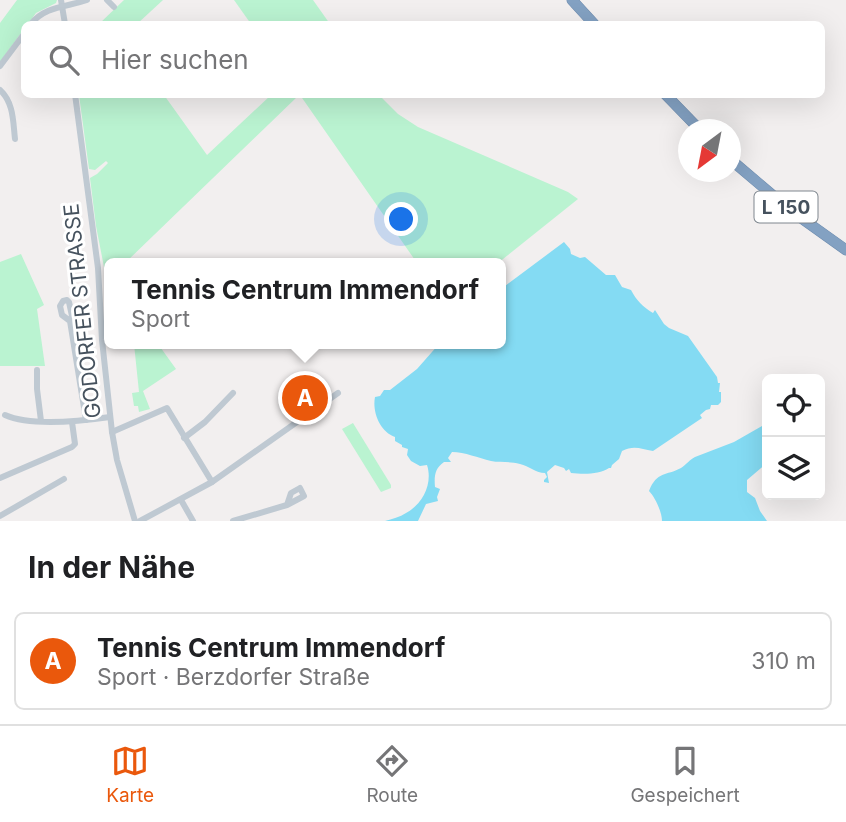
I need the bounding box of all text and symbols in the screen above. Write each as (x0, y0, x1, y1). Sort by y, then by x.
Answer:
search box (21, 21, 825, 98)
icon: search (45, 41, 83, 79)
text: Hier suchen (101, 44, 249, 75)
north arrow (678, 119, 741, 182)
road number: L 150 (754, 192, 818, 223)
your location (384, 202, 418, 236)
street label: GODORFER STRASSE (58, 203, 106, 419)
popup (104, 258, 506, 349)
text: Tennis Centrum Immendorf (131, 274, 479, 305)
text: Sport (131, 305, 190, 333)
pin: A (282, 372, 328, 424)
map controls (762, 374, 825, 500)
button: locate (762, 374, 825, 437)
button: layers (762, 437, 825, 500)
text: In der Nähe (28, 549, 195, 585)
text: Tennis Centrum Immendorf (97, 632, 445, 663)
text: A (44, 647, 62, 675)
text: 310 m (751, 647, 816, 675)
text: Sport · Berzdorfer Straße (97, 663, 370, 691)
tab: Karte (106, 742, 154, 807)
tab: Route (366, 742, 418, 807)
tab: Gespeichert (630, 742, 740, 807)

